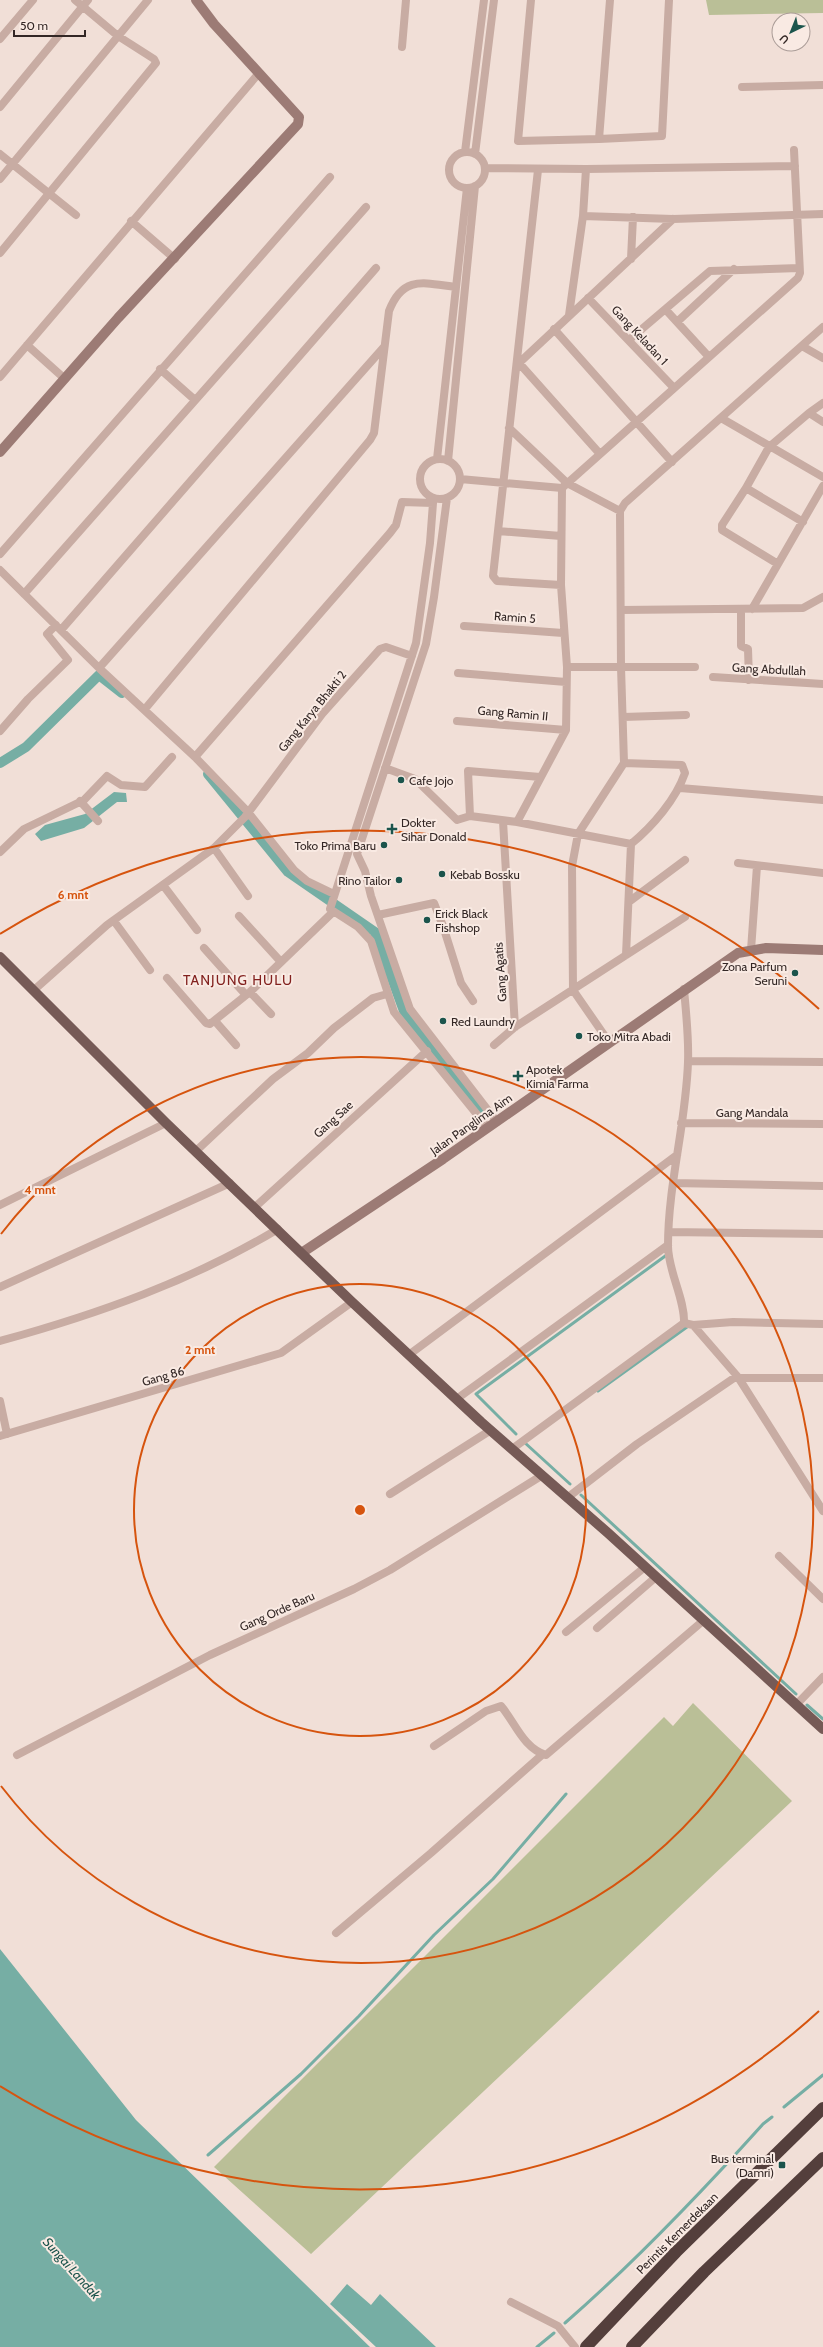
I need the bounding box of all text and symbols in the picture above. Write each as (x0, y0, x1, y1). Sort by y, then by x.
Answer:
scale bar (14, 12, 85, 38)
north arrow (771, 12, 811, 52)
text: 50 m (20, 18, 48, 33)
text: U (776, 31, 792, 47)
street label: Gang Keladan 1 (609, 302, 671, 368)
street label: Ramin 5 (494, 608, 536, 626)
street label: Gang Abdullah (732, 660, 806, 678)
street label: Gang Karya Bhakti 2 (275, 667, 349, 755)
street label: Gang Ramin II (477, 702, 549, 724)
place label: Cafe Jojo (409, 773, 454, 788)
marker: Cafe Jojo (396, 775, 406, 785)
place label: Dokter Sihar Donald (401, 815, 466, 844)
marker: Dokter Sihar Donald (386, 823, 398, 835)
place label: Toko Prima Baru (294, 838, 376, 853)
marker: Toko Prima Baru (379, 840, 389, 850)
place label: Kebab Bossku (450, 867, 520, 882)
marker: Kebab Bossku (437, 869, 447, 879)
place label: Rino Tailor (338, 873, 391, 888)
marker: Rino Tailor (394, 875, 404, 885)
text: 6 mnt (58, 887, 88, 902)
place label: Erick Black Fishshop (435, 906, 489, 935)
marker: Erick Black Fishshop (422, 915, 432, 925)
street label: Gang Agatis (490, 942, 510, 1002)
place label: Zona Parfum Seruni (722, 959, 787, 988)
marker: Zona Parfum Seruni (790, 968, 800, 978)
district label: TANJUNG HULU (183, 971, 293, 989)
place label: Red Laundry (451, 1014, 515, 1029)
marker: Red Laundry (438, 1016, 448, 1026)
place label: Toko Mitra Abadi (587, 1029, 671, 1044)
marker: Toko Mitra Abadi (574, 1031, 584, 1041)
place label: Apotek Kimia Farma (526, 1062, 589, 1091)
marker: Apotek Kimia Farma (513, 1071, 523, 1081)
street label: Jalan Panglima Aim (426, 1090, 515, 1158)
street label: Gang Sae (310, 1097, 356, 1141)
street label: Gang Mandala (716, 1105, 788, 1120)
text: 4 mnt (24, 1182, 56, 1197)
text: 2 mnt (185, 1342, 215, 1357)
street label: Gang 86 (140, 1363, 186, 1389)
centre of rings (353, 1503, 367, 1517)
street label: Gang Orde Baru (237, 1588, 317, 1634)
place label: Bus terminal (Damri) (711, 2151, 774, 2180)
marker: Bus terminal (Damri) (777, 2160, 787, 2170)
street label: Perintis Kemerdekaan (633, 2189, 721, 2277)
water label: Sungai Landak (40, 2234, 104, 2303)

